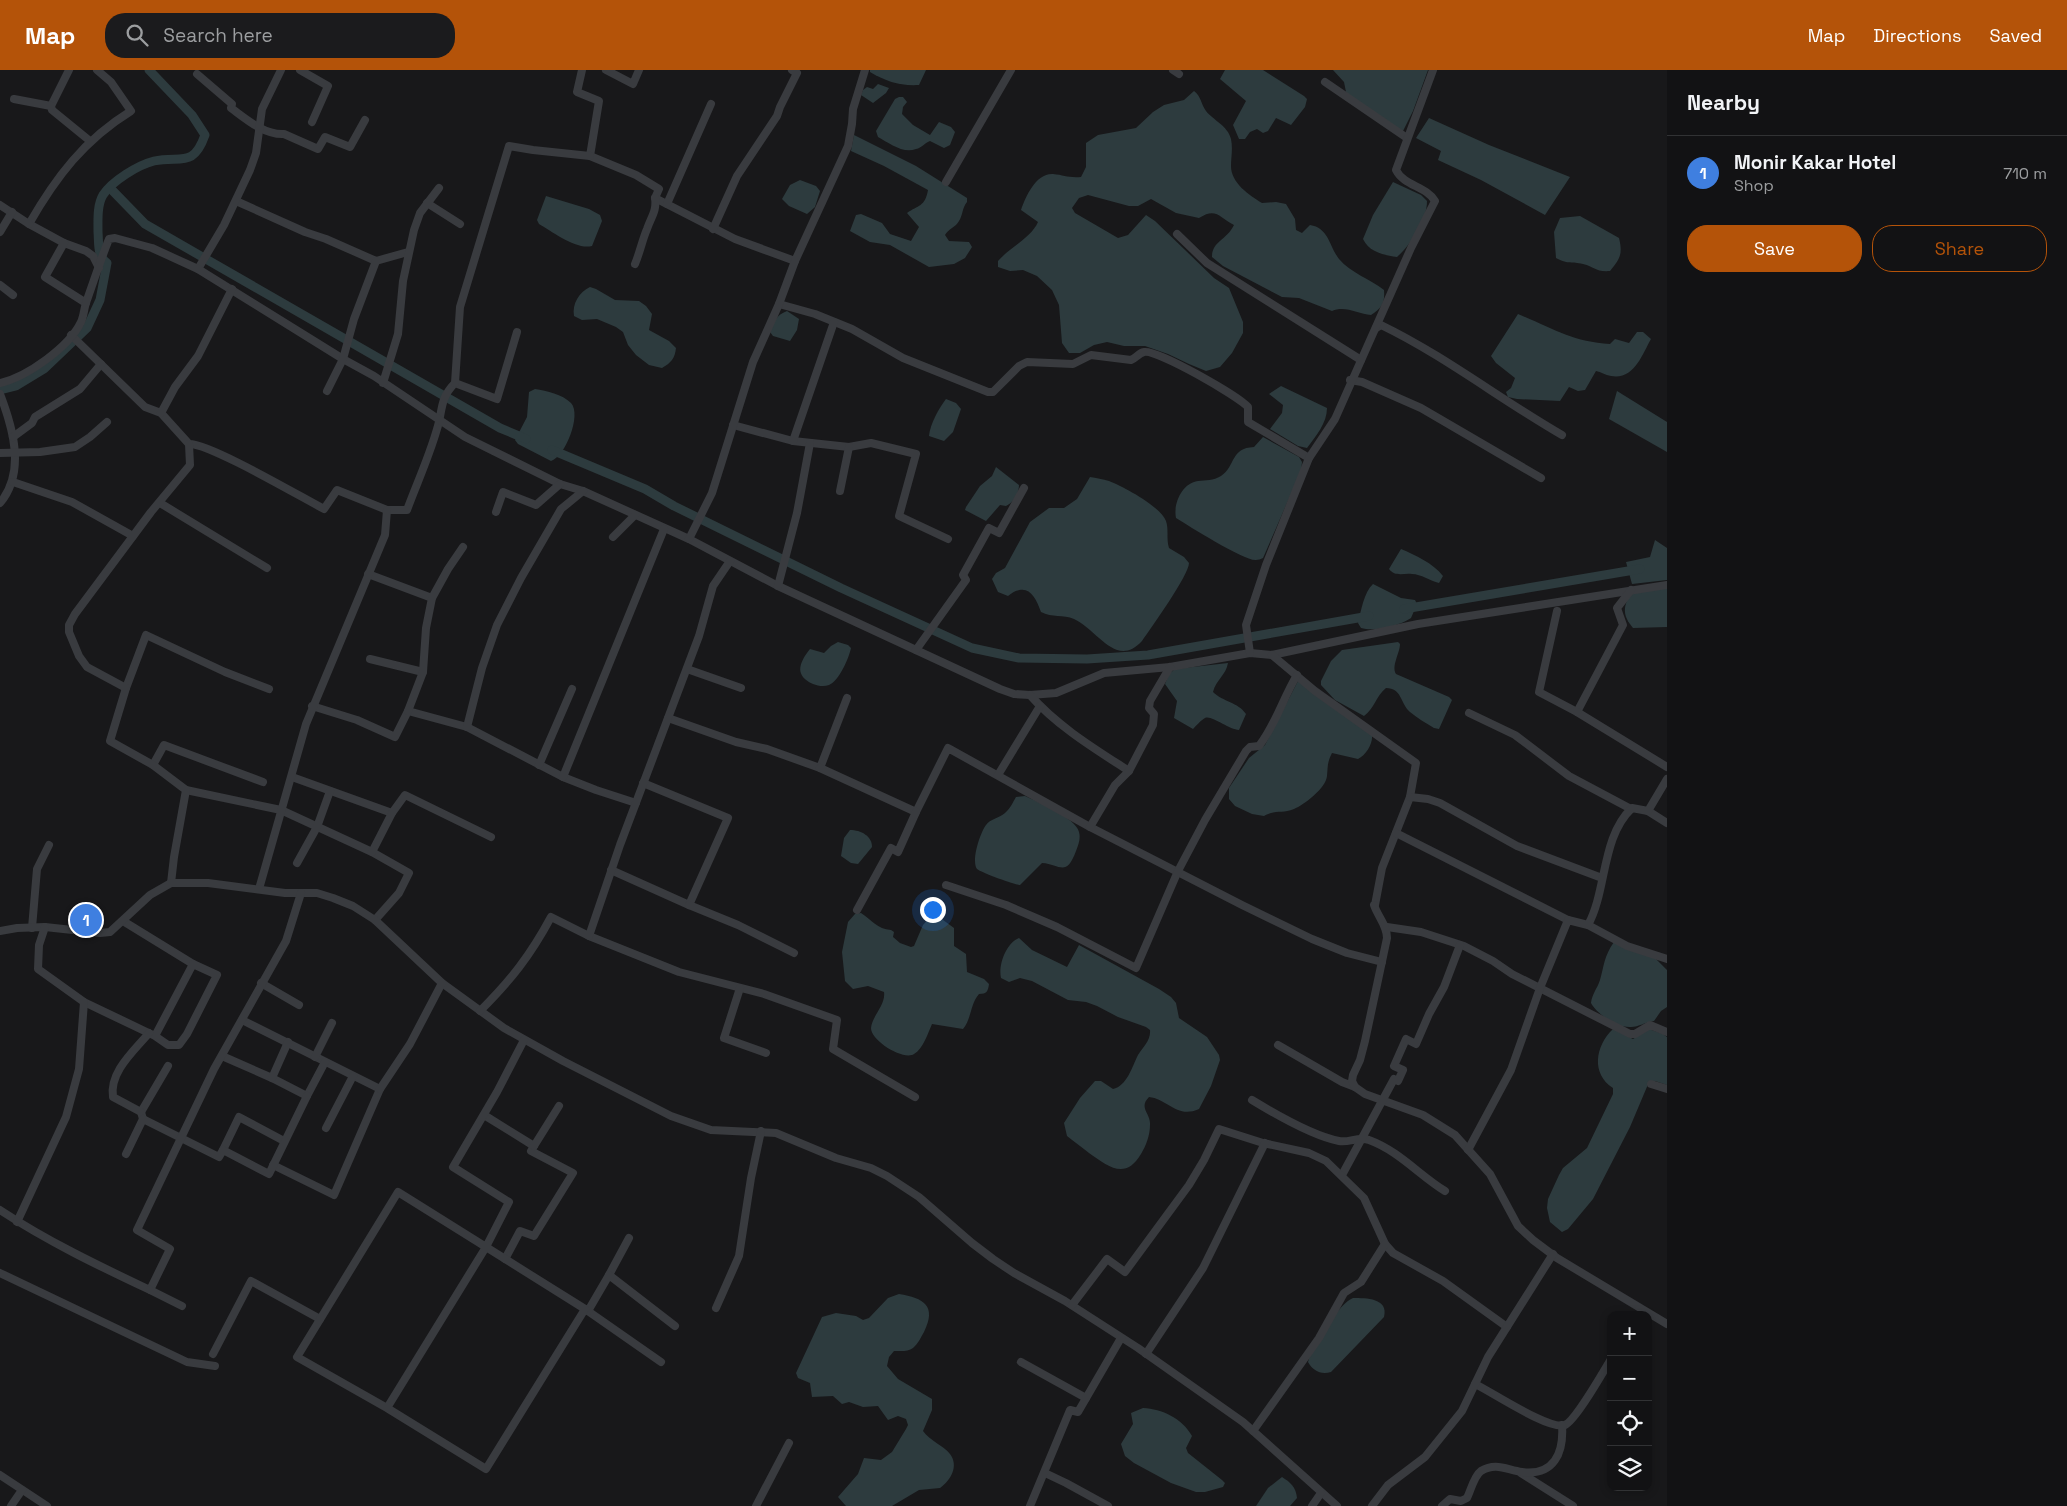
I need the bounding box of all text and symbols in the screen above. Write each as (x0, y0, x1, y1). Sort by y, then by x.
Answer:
search box (105, 13, 455, 58)
text: Map (25, 20, 75, 51)
icon: search (123, 21, 151, 49)
text: Search here (163, 23, 273, 48)
text: Map (1808, 24, 1845, 47)
text: Directions (1873, 24, 1962, 47)
text: Saved (1990, 24, 2042, 47)
text: Nearby (1687, 89, 1760, 116)
text: Monir Kakar Hotel (1734, 150, 1896, 175)
text: 1 (1699, 163, 1707, 184)
text: 710 m (2003, 163, 2047, 184)
text: Shop (1734, 175, 1774, 196)
button: Save (1687, 225, 1862, 272)
button: Share (1872, 225, 2047, 272)
your location (920, 897, 946, 923)
pin: 1 (70, 901, 102, 939)
map controls (1607, 1311, 1652, 1491)
button: + (1607, 1311, 1652, 1356)
button: − (1607, 1356, 1652, 1401)
button: locate (1607, 1401, 1652, 1446)
button: layers (1607, 1446, 1652, 1491)

